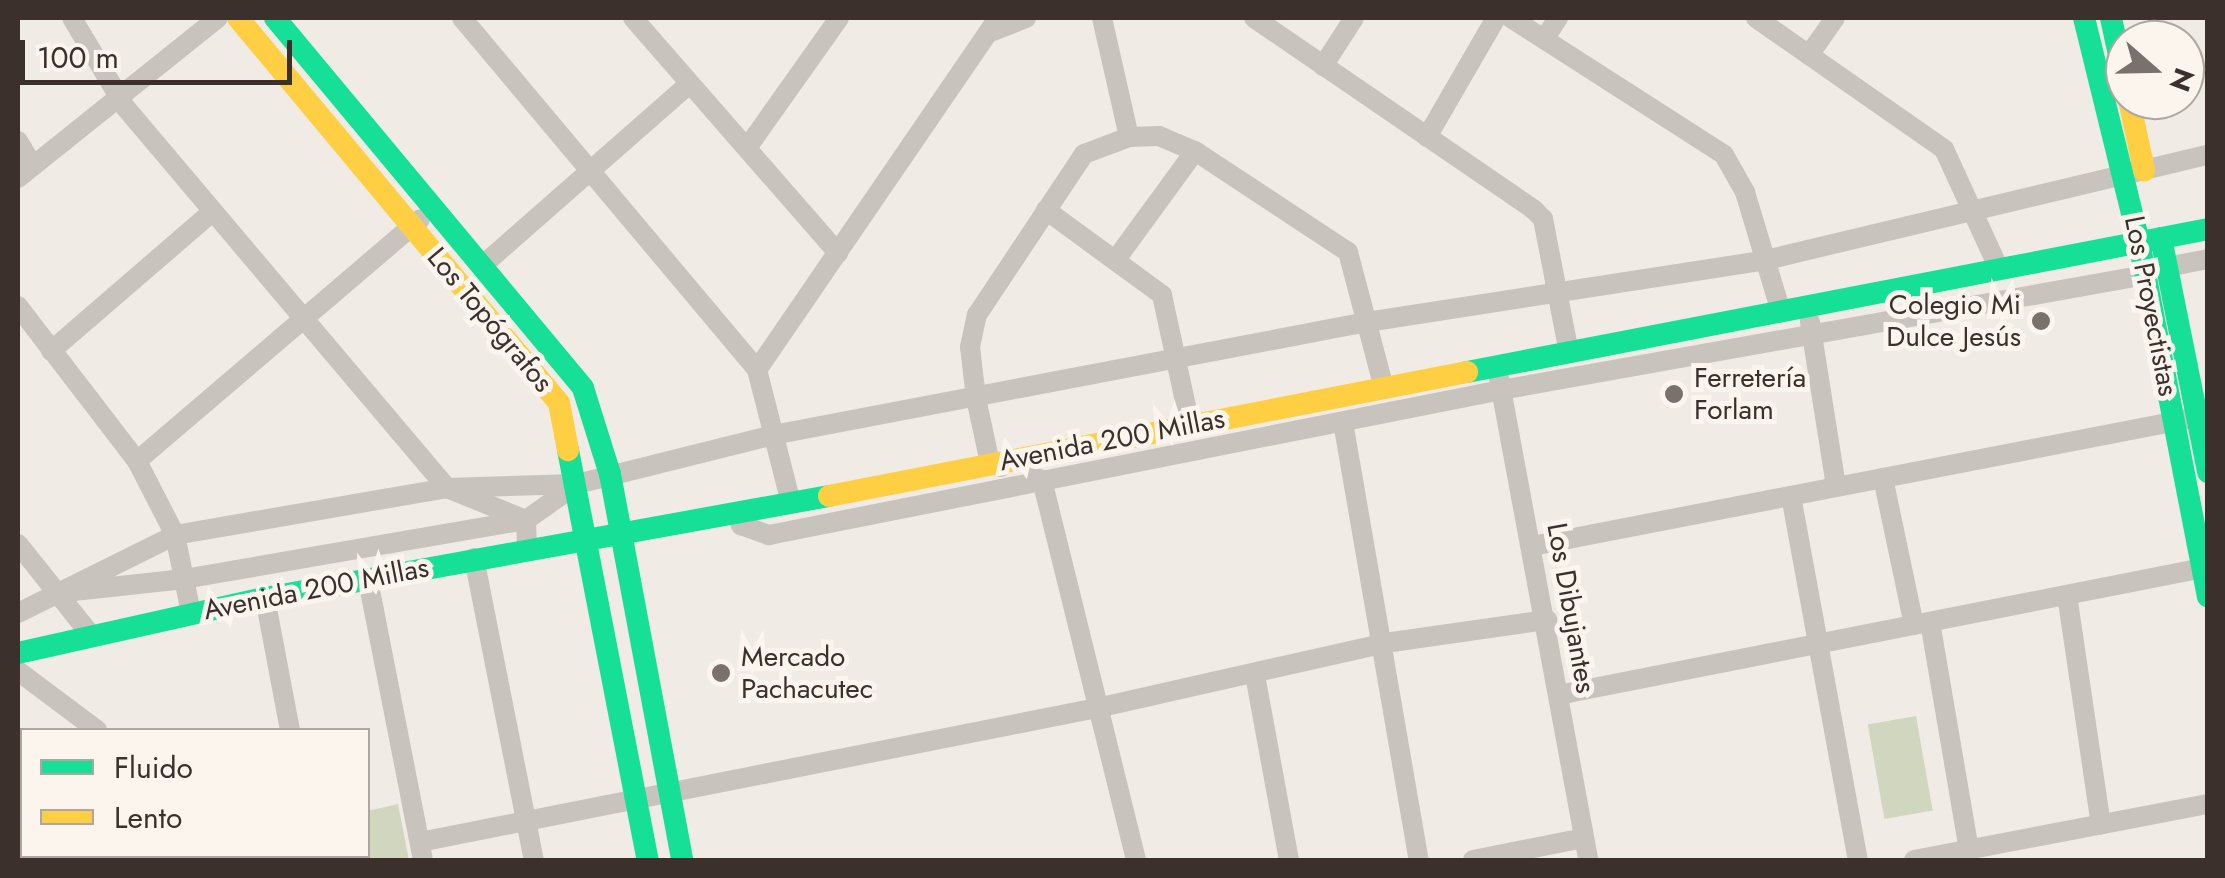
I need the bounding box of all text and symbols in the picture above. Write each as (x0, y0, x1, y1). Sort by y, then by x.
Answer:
scale bar (25, 20, 298, 82)
north arrow (2105, 20, 2205, 120)
text: 100 m (37, 36, 119, 79)
text: N (2159, 62, 2205, 97)
street label: Los Proyectistas (2117, 213, 2185, 399)
street label: Los Topógrafos (420, 241, 560, 399)
place label: Colegio Mi Dulce Jesús (1886, 288, 2021, 354)
marker: Colegio Mi Dulce Jesús (2030, 310, 2052, 332)
place label: Ferretería Forlam (1694, 361, 1806, 427)
marker: Ferretería Forlam (1663, 383, 1685, 405)
street label: Avenida 200 Millas (997, 402, 1227, 478)
street label: Los Dibujantes (1540, 520, 1602, 696)
street label: Avenida 200 Millas (201, 551, 431, 627)
place label: Mercado Pachacutec (741, 640, 873, 706)
marker: Mercado Pachacutec (710, 662, 732, 684)
legend (20, 728, 370, 858)
text: Fluido (114, 746, 193, 789)
text: Lento (114, 796, 182, 839)

